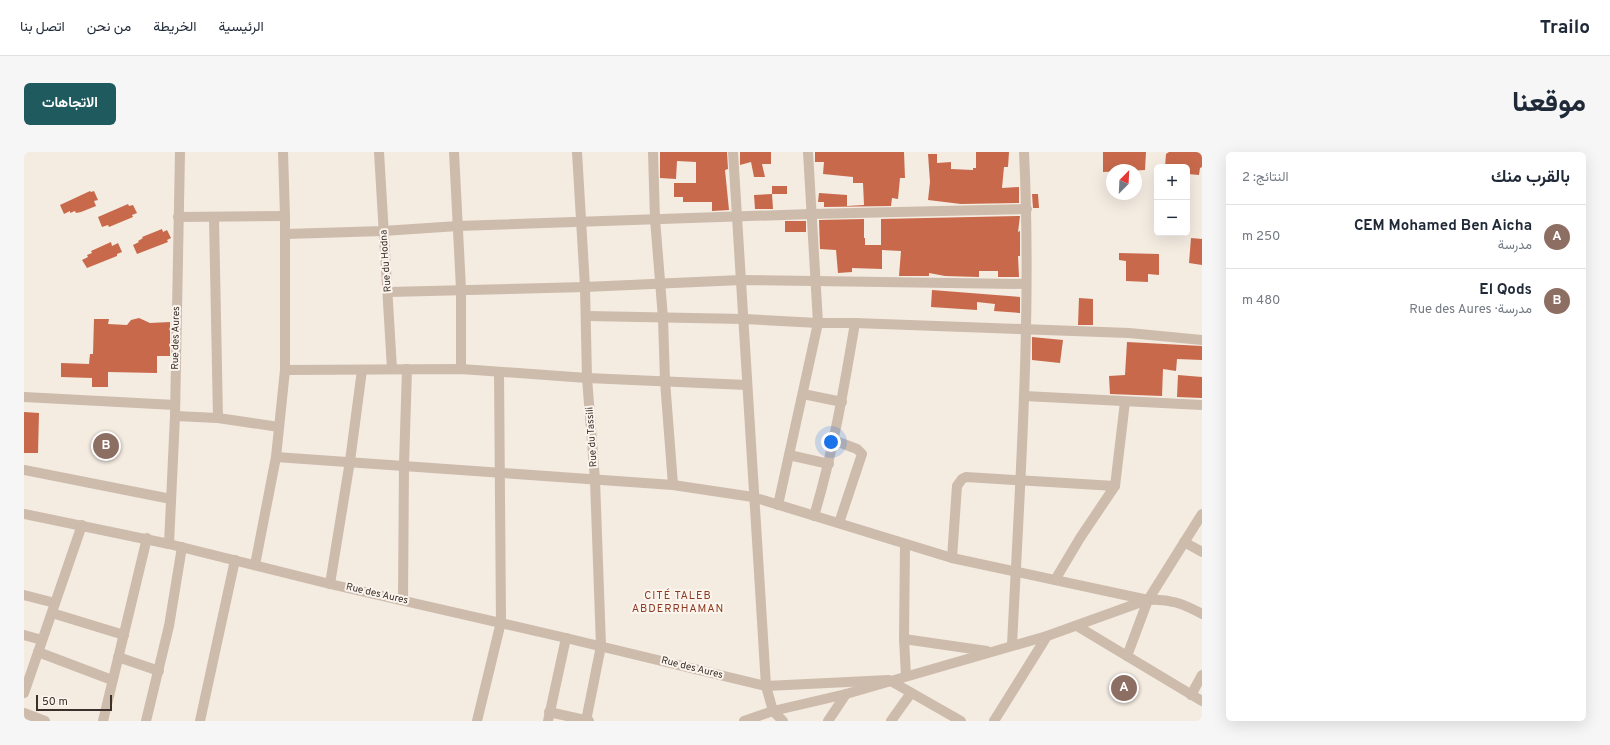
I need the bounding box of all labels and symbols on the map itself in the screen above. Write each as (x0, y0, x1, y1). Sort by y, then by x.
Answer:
north arrow (1106, 164, 1142, 200)
street label: Rue du Hodna (377, 229, 395, 293)
street label: Rue des Aures (169, 306, 183, 370)
street label: Rue du Tassili (583, 406, 601, 468)
pin: B (93, 431, 119, 461)
your location (821, 432, 841, 452)
street label: Rue des Aures (345, 581, 410, 608)
district label: CITÉ TALEB ABDERRHAMAN (632, 588, 724, 616)
street label: Rue des Aures (660, 654, 725, 682)
pin: A (1111, 673, 1137, 703)
scale bar (36, 693, 112, 712)

